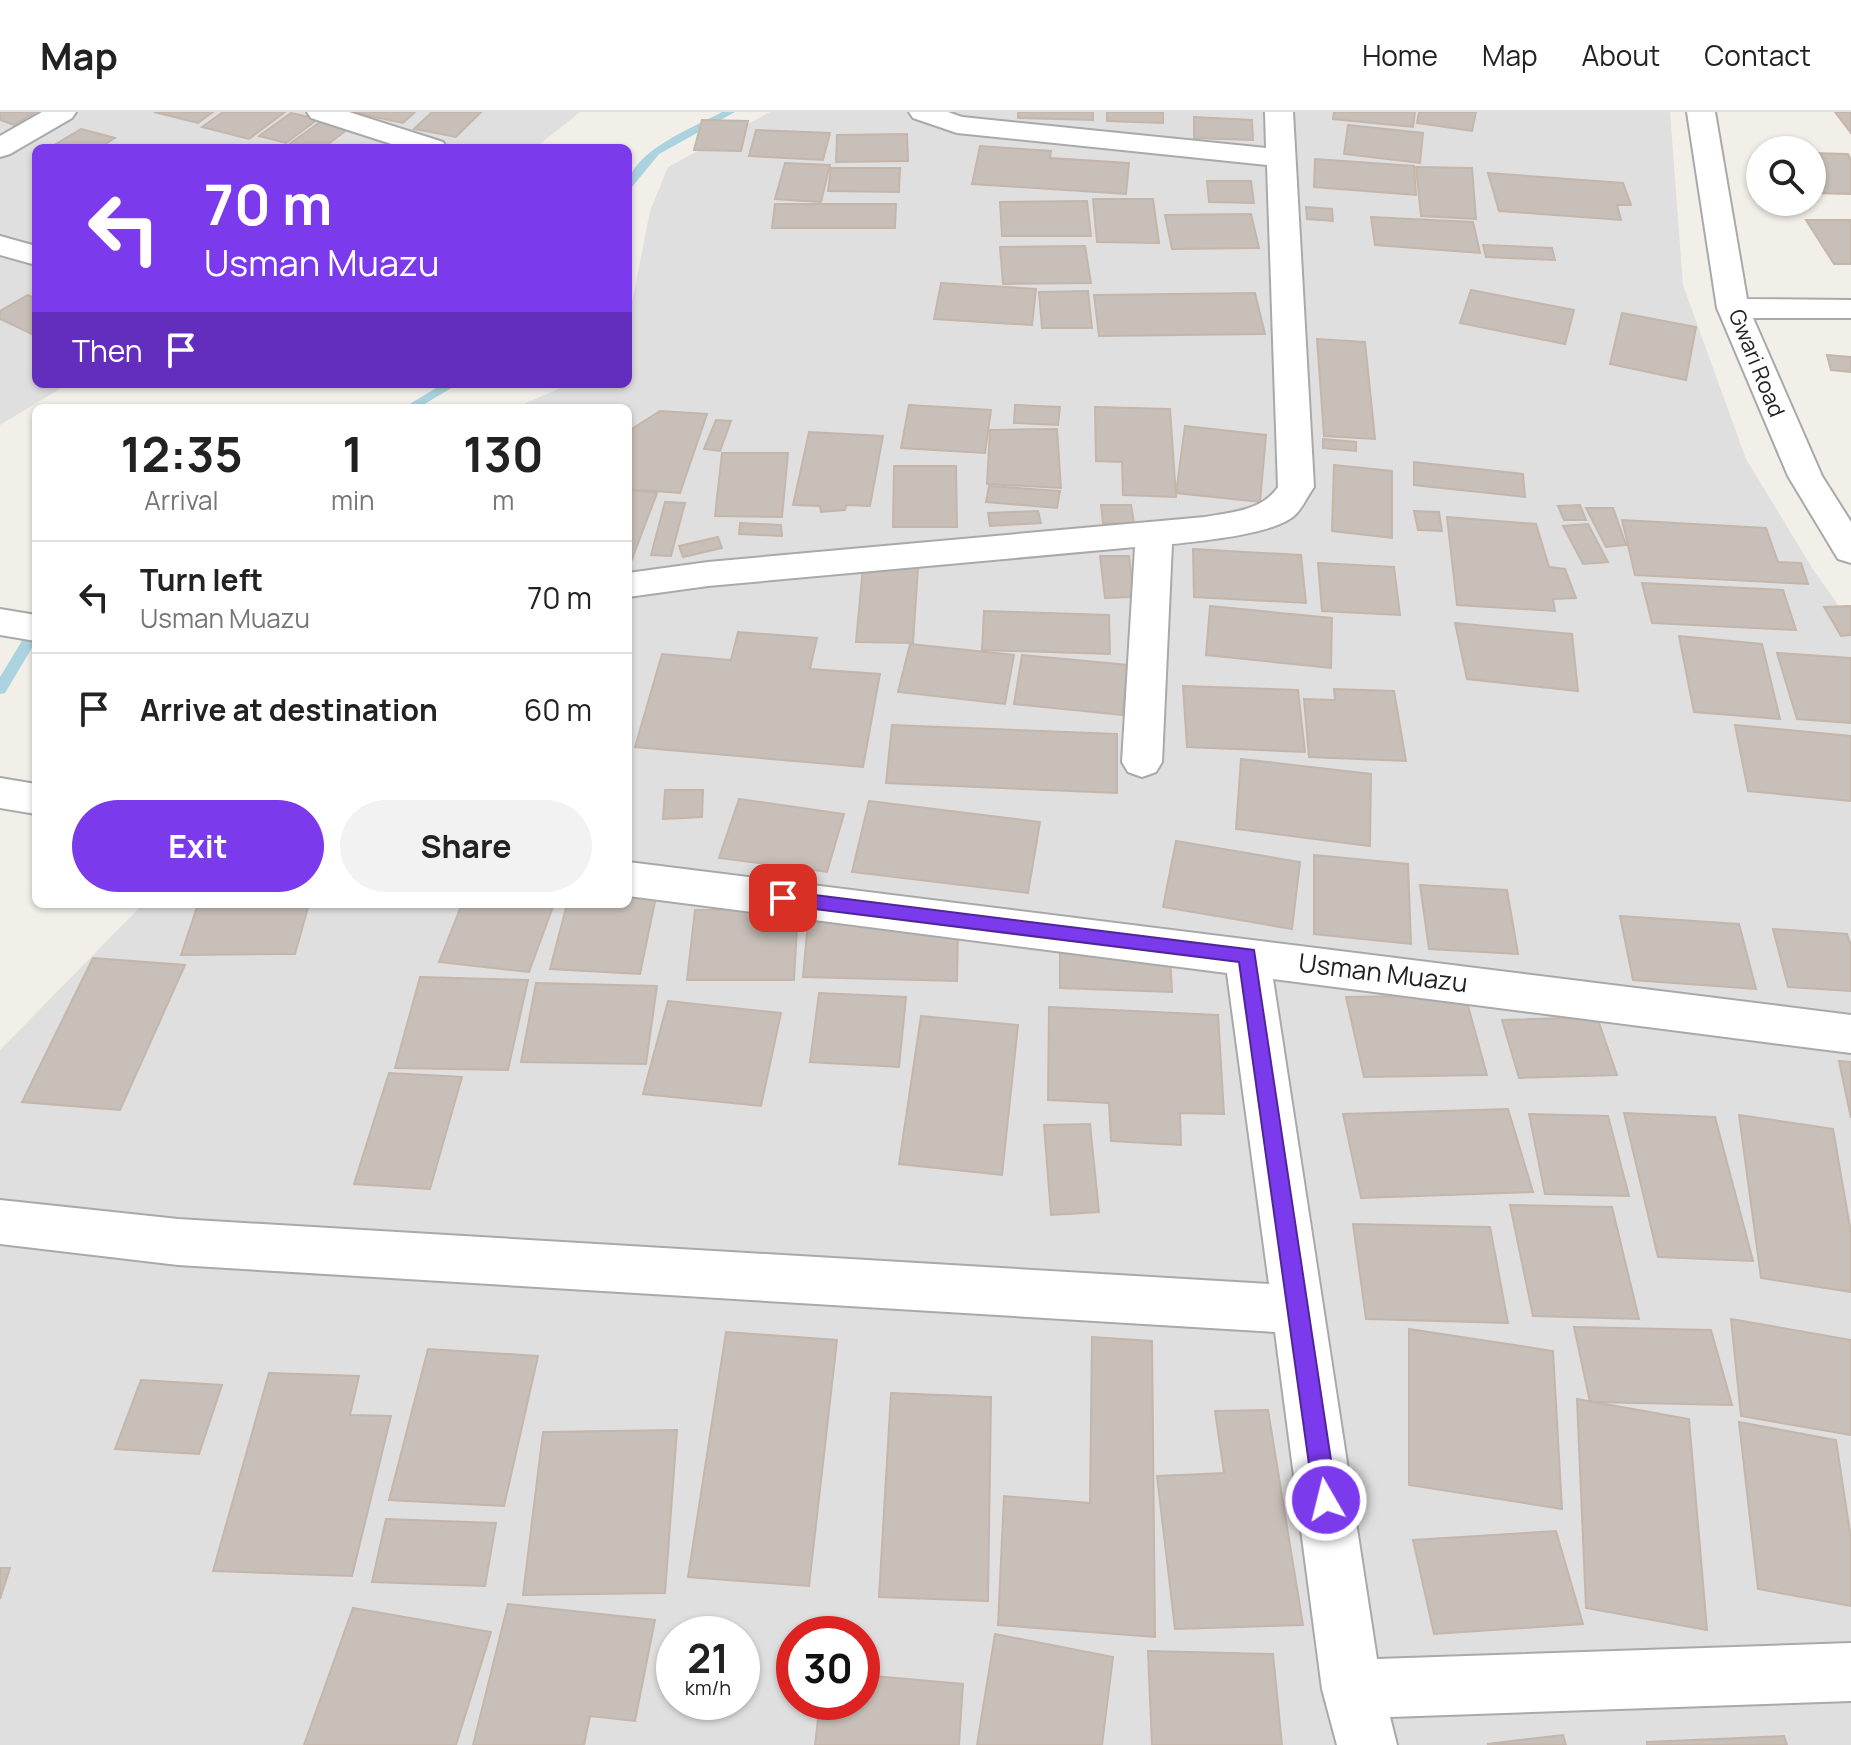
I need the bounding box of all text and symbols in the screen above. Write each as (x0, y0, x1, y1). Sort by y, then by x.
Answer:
text: Map (40, 29, 118, 81)
text: Home (1362, 36, 1438, 74)
text: Map (1482, 36, 1538, 74)
text: About (1582, 36, 1660, 74)
text: Contact (1704, 36, 1811, 74)
map controls (1746, 136, 1826, 216)
button: search (1746, 136, 1826, 216)
text: 70 m (204, 165, 332, 242)
icon: left (72, 176, 176, 280)
text: Usman Muazu (204, 238, 439, 287)
street label: Gwari Road (1722, 305, 1792, 421)
icon: arrive (159, 328, 203, 372)
text: Then (72, 330, 143, 371)
text: 12:35 (120, 421, 243, 486)
text: 1 (342, 421, 363, 486)
text: 130 (463, 421, 544, 486)
text: Arrival (144, 482, 219, 518)
text: min (331, 482, 375, 518)
text: m (492, 482, 514, 518)
text: Turn left (140, 559, 263, 600)
icon: left (72, 575, 116, 619)
text: 70 m (527, 577, 592, 618)
text: Usman Muazu (140, 600, 310, 636)
icon: arrive (72, 687, 116, 731)
text: Arrive at destination (140, 689, 438, 730)
text: 60 m (524, 689, 592, 730)
button: Exit (72, 800, 324, 892)
button: Share (340, 800, 592, 892)
pin (749, 864, 817, 932)
icon: arrive (761, 876, 805, 920)
street label: Usman Muazu (1297, 944, 1470, 1000)
position arrow (1284, 1458, 1368, 1542)
speed limit sign: 30 (776, 1616, 880, 1720)
text: 21 (687, 1630, 729, 1685)
text: km/h (685, 1674, 731, 1701)

